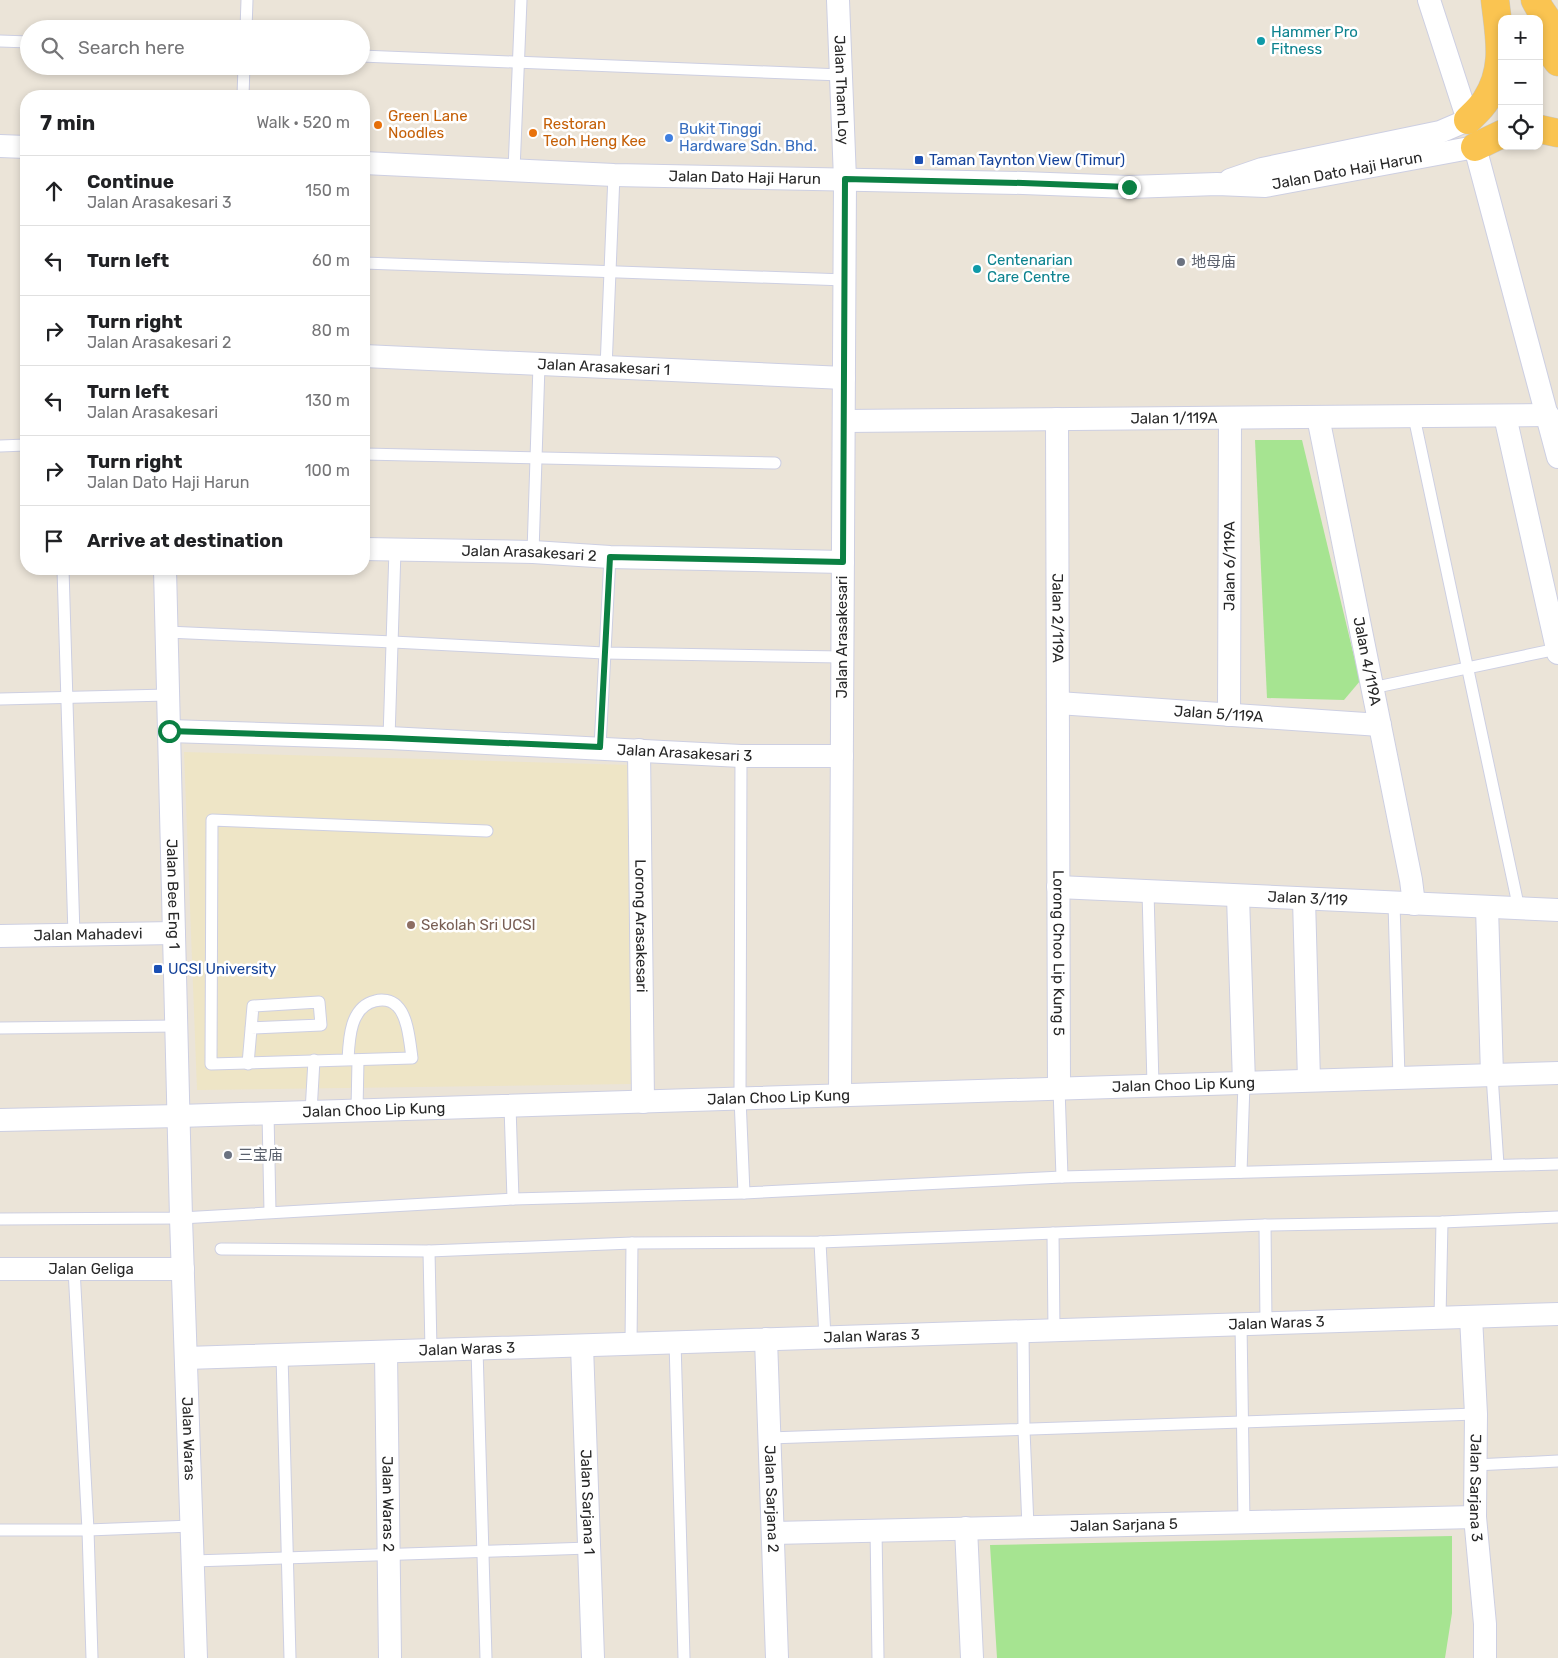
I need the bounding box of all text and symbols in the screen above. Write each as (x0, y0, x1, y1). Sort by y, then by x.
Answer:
map controls (1498, 15, 1543, 150)
button: + (1498, 15, 1543, 60)
search box (20, 20, 370, 75)
place label: Hammer Pro Fitness (1271, 23, 1358, 58)
icon: search (38, 34, 66, 62)
street label: Jalan Tham Loy (830, 35, 853, 145)
marker: Hammer Pro Fitness (1255, 35, 1267, 47)
text: Search here (78, 36, 185, 59)
button: − (1498, 60, 1543, 105)
button: locate (1498, 105, 1543, 150)
place label: Green Lane Noodles (388, 107, 468, 142)
text: 7 min (40, 110, 95, 135)
text: Walk · 520 m (256, 113, 350, 132)
place label: Restoran Teoh Heng Kee (543, 115, 646, 150)
marker: Green Lane Noodles (372, 119, 384, 131)
place label: Bukit Tinggi Hardware Sdn. Bhd. (679, 120, 817, 155)
marker: Restoran Teoh Heng Kee (527, 127, 539, 139)
marker: Bukit Tinggi Hardware Sdn. Bhd. (663, 132, 675, 144)
street label: Jalan Dato Haji Harun (1271, 148, 1424, 194)
place label: Taman Taynton View (Timur) (929, 151, 1125, 169)
marker: Taman Taynton View (Timur) (913, 154, 925, 166)
street label: Jalan Dato Haji Harun (668, 167, 821, 188)
text: Continue (87, 170, 174, 193)
route end (1118, 176, 1141, 199)
icon: ahead (40, 177, 68, 205)
text: 150 m (305, 181, 350, 200)
text: Jalan Arasakesari 3 (87, 193, 232, 212)
icon: left (40, 247, 68, 275)
text: Turn left (87, 249, 169, 272)
text: 60 m (312, 251, 350, 270)
place label: Centenarian Care Centre (987, 251, 1073, 286)
place label: 地母庙 (1191, 253, 1236, 271)
marker: 地母庙 (1175, 256, 1187, 268)
marker: Centenarian Care Centre (971, 263, 983, 275)
text: Turn right (87, 310, 182, 333)
icon: right (40, 317, 68, 345)
text: 80 m (312, 321, 350, 340)
text: Jalan Arasakesari 2 (87, 333, 231, 352)
street label: Jalan Arasakesari 1 (537, 355, 671, 379)
text: Turn left (87, 380, 169, 403)
icon: left (40, 387, 68, 415)
text: 130 m (305, 391, 350, 410)
text: Jalan Arasakesari (87, 403, 218, 422)
street label: Jalan 1/119A (1130, 409, 1218, 428)
text: Turn right (87, 450, 182, 473)
icon: right (40, 457, 68, 485)
text: 100 m (305, 461, 350, 480)
text: Jalan Dato Haji Harun (87, 473, 249, 492)
street label: Jalan 6/119A (1220, 521, 1239, 611)
icon: arrive (40, 527, 68, 555)
text: Arrive at destination (87, 529, 283, 552)
street label: Jalan Arasakesari 2 (461, 542, 597, 565)
street label: Jalan 2/119A (1048, 573, 1067, 663)
street label: Jalan Arasakesari (833, 576, 851, 698)
street label: Jalan 4/119A (1349, 615, 1385, 707)
street label: Jalan 5/119A (1173, 702, 1264, 726)
route start (158, 720, 181, 743)
street label: Jalan Arasakesari 3 (616, 741, 752, 765)
street label: Jalan Bee Eng 1 (163, 839, 183, 949)
street label: Lorong Arasakesari (631, 859, 651, 993)
street label: Lorong Choo Lip Kung 5 (1049, 870, 1068, 1036)
street label: Jalan 3/119 (1267, 888, 1348, 909)
place label: Sekolah Sri UCSI (421, 916, 536, 934)
marker: Sekolah Sri UCSI (405, 919, 417, 931)
street label: Jalan Mahadevi (33, 925, 143, 944)
place label: UCSI University (168, 960, 276, 978)
marker: UCSI University (152, 963, 164, 975)
street label: Jalan Choo Lip Kung (1112, 1073, 1255, 1096)
street label: Jalan Choo Lip Kung (707, 1086, 850, 1109)
street label: Jalan Choo Lip Kung (302, 1099, 446, 1121)
place label: 三宝庙 (238, 1146, 283, 1164)
marker: 三宝庙 (222, 1149, 234, 1161)
street label: Jalan Geliga (48, 1260, 134, 1278)
street label: Jalan Waras 3 (1228, 1312, 1325, 1334)
street label: Jalan Waras 3 (823, 1325, 920, 1347)
street label: Jalan Waras 3 (418, 1338, 515, 1360)
street label: Jalan Waras (178, 1397, 199, 1481)
street label: Jalan Sarjana 3 (1466, 1434, 1486, 1543)
street label: Jalan Sarjana 2 (761, 1445, 782, 1553)
street label: Jalan Sarjana 1 (577, 1449, 598, 1555)
street label: Jalan Waras 2 (378, 1456, 398, 1552)
street label: Jalan Sarjana 5 (1070, 1515, 1178, 1535)

